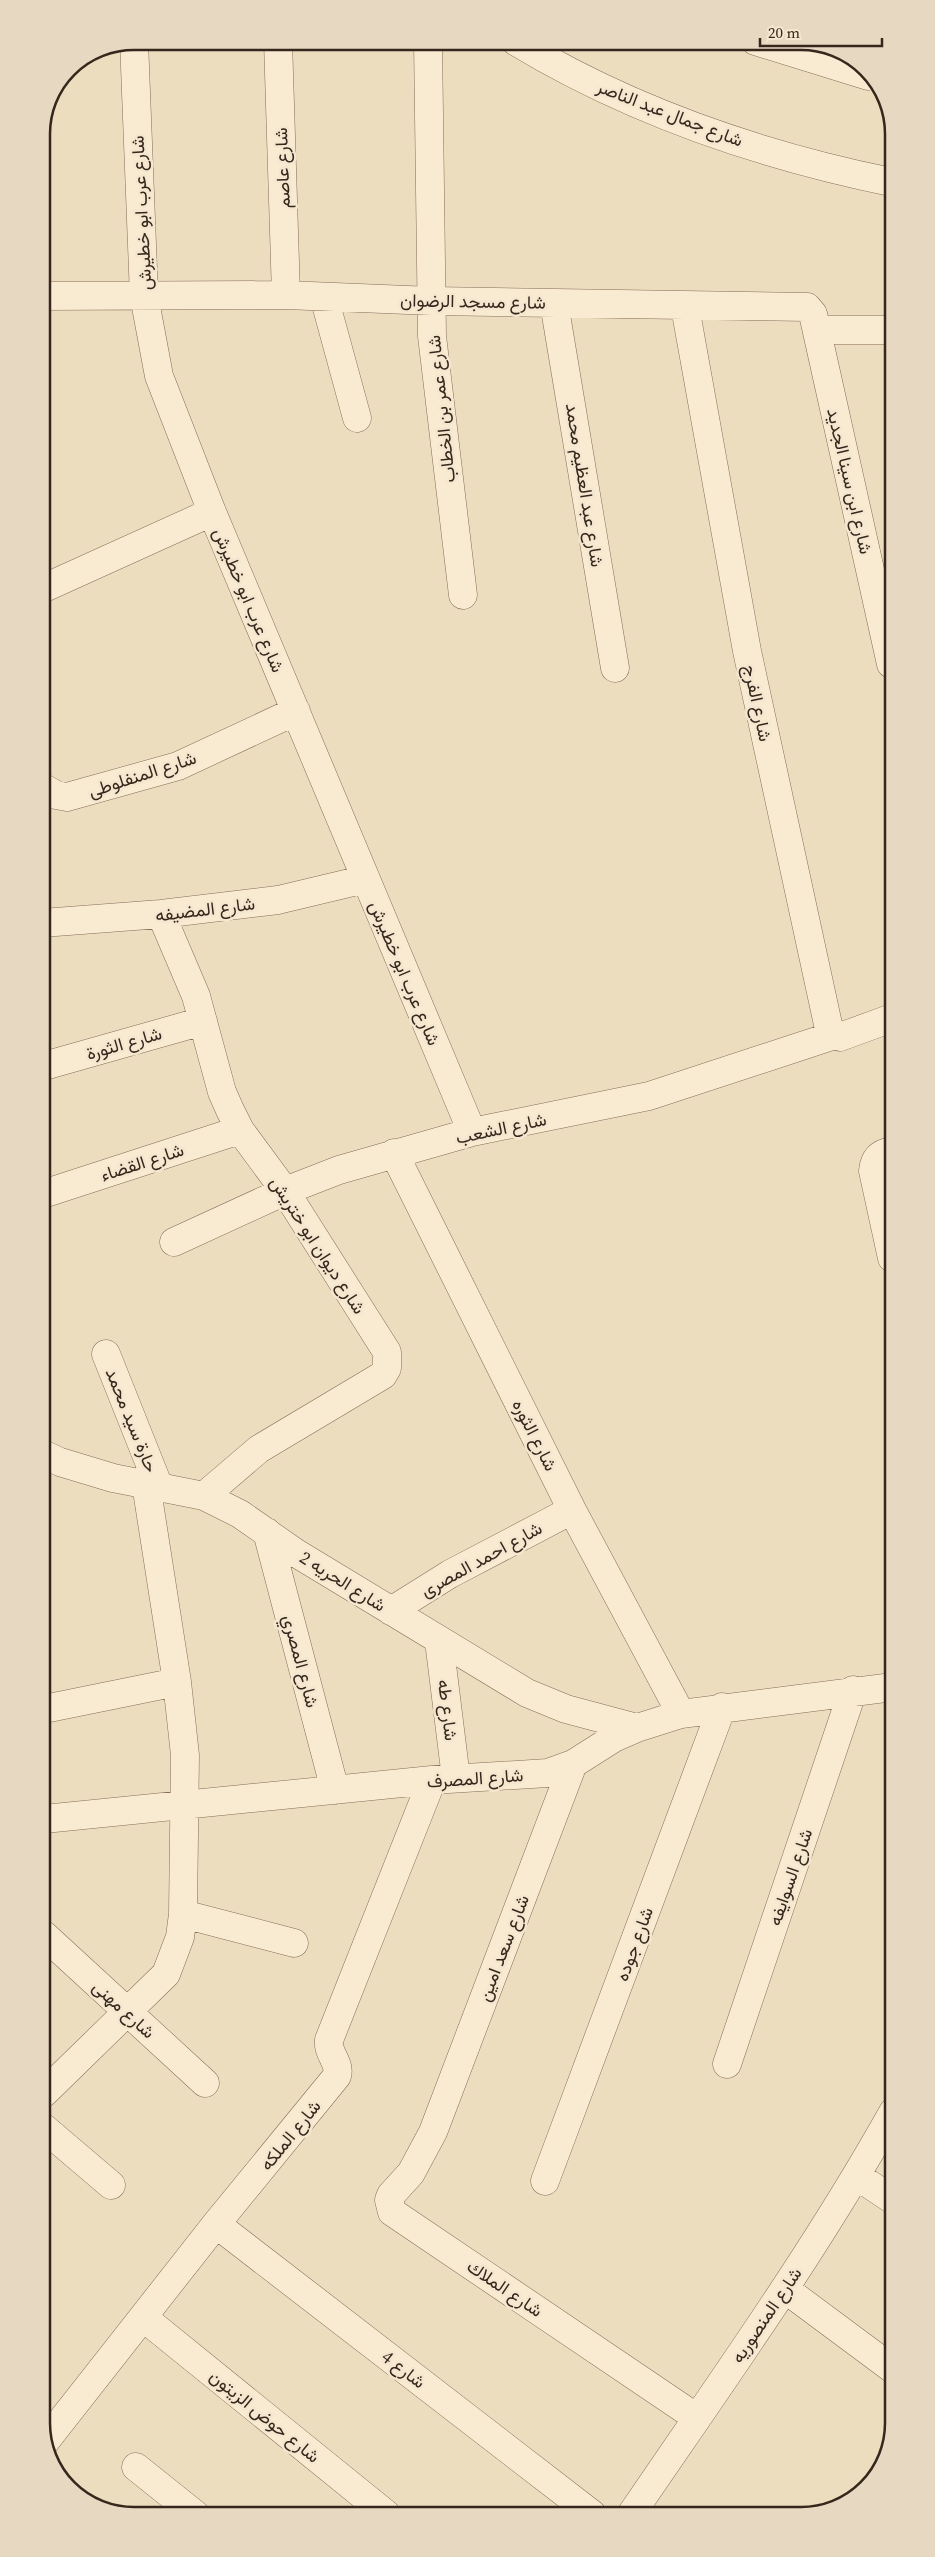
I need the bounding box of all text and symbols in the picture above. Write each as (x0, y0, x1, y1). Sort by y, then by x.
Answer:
scale bar (760, 15, 882, 47)
text: 20 m (768, 22, 800, 43)
street label: شارع جمال عبد الناصر (592, 73, 747, 152)
street label: شارع عاصم (268, 127, 296, 209)
street label: شارع عرب ابو خطيرش (124, 135, 158, 291)
street label: شارع مسجد الرضوان (400, 287, 546, 315)
street label: شارع عمر بن الخطاب (421, 334, 461, 484)
street label: شارع عبد العظيم محمد (560, 401, 610, 569)
street label: شارع ابن سينا الجديد (821, 406, 879, 556)
street label: شارع عرب ابو خطيرش (207, 524, 291, 676)
street label: شارع الفرج (738, 662, 778, 744)
street label: شارع المنفلوطى (85, 745, 199, 803)
street label: شارع المضيفه (154, 890, 256, 928)
street label: شارع عرب ابو خطيرش (363, 897, 447, 1049)
street label: شارع الثورة (83, 1020, 165, 1066)
street label: شارع الشعب (453, 1106, 549, 1150)
street label: شارع القضاء (97, 1137, 187, 1187)
street label: شارع ديوان ابو ختريش (264, 1171, 372, 1319)
street label: حارة سيد محمد (100, 1364, 164, 1476)
street label: شارع الثوره (506, 1395, 564, 1475)
street label: شارع احمد المصرى (416, 1515, 546, 1603)
street label: شارع الحريه 2 (295, 1545, 391, 1617)
street label: شارع المصري (274, 1612, 325, 1711)
street label: شارع طه (432, 1678, 464, 1742)
street label: شارع المصرف (426, 1762, 524, 1794)
street label: شارع السوايفه (762, 1825, 818, 1929)
street label: شارع سعد امين (471, 1891, 535, 2005)
street label: شارع جوده (609, 1903, 659, 1985)
street label: شارع مهنى (87, 1974, 161, 2044)
street label: شارع الملكه (254, 2094, 326, 2176)
street label: شارع الملاك (462, 2253, 548, 2323)
street label: شارع المنصوريه (725, 2262, 807, 2368)
street label: شارع 4 (377, 2344, 431, 2394)
street label: شارع حوض الزيتون (204, 2364, 326, 2468)

